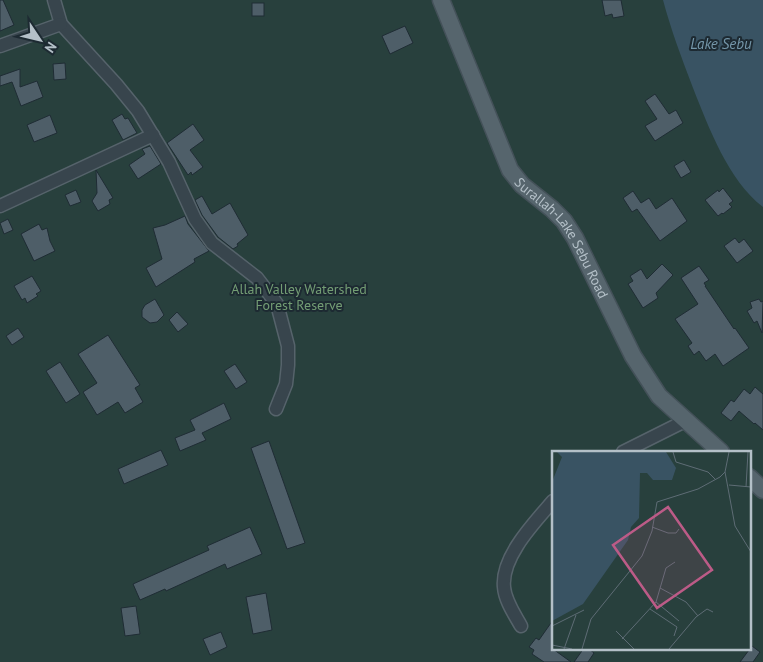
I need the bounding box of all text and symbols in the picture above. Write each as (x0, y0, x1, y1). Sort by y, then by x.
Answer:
north arrow (15, 15, 65, 65)
water label: Lake Sebu (690, 34, 752, 53)
text: N (41, 39, 61, 56)
street label: Surallah-Lake Sebu Road (510, 174, 612, 301)
park label: Allah Valley Watershed Forest Reserve (231, 280, 367, 314)
inset map (552, 451, 750, 650)

